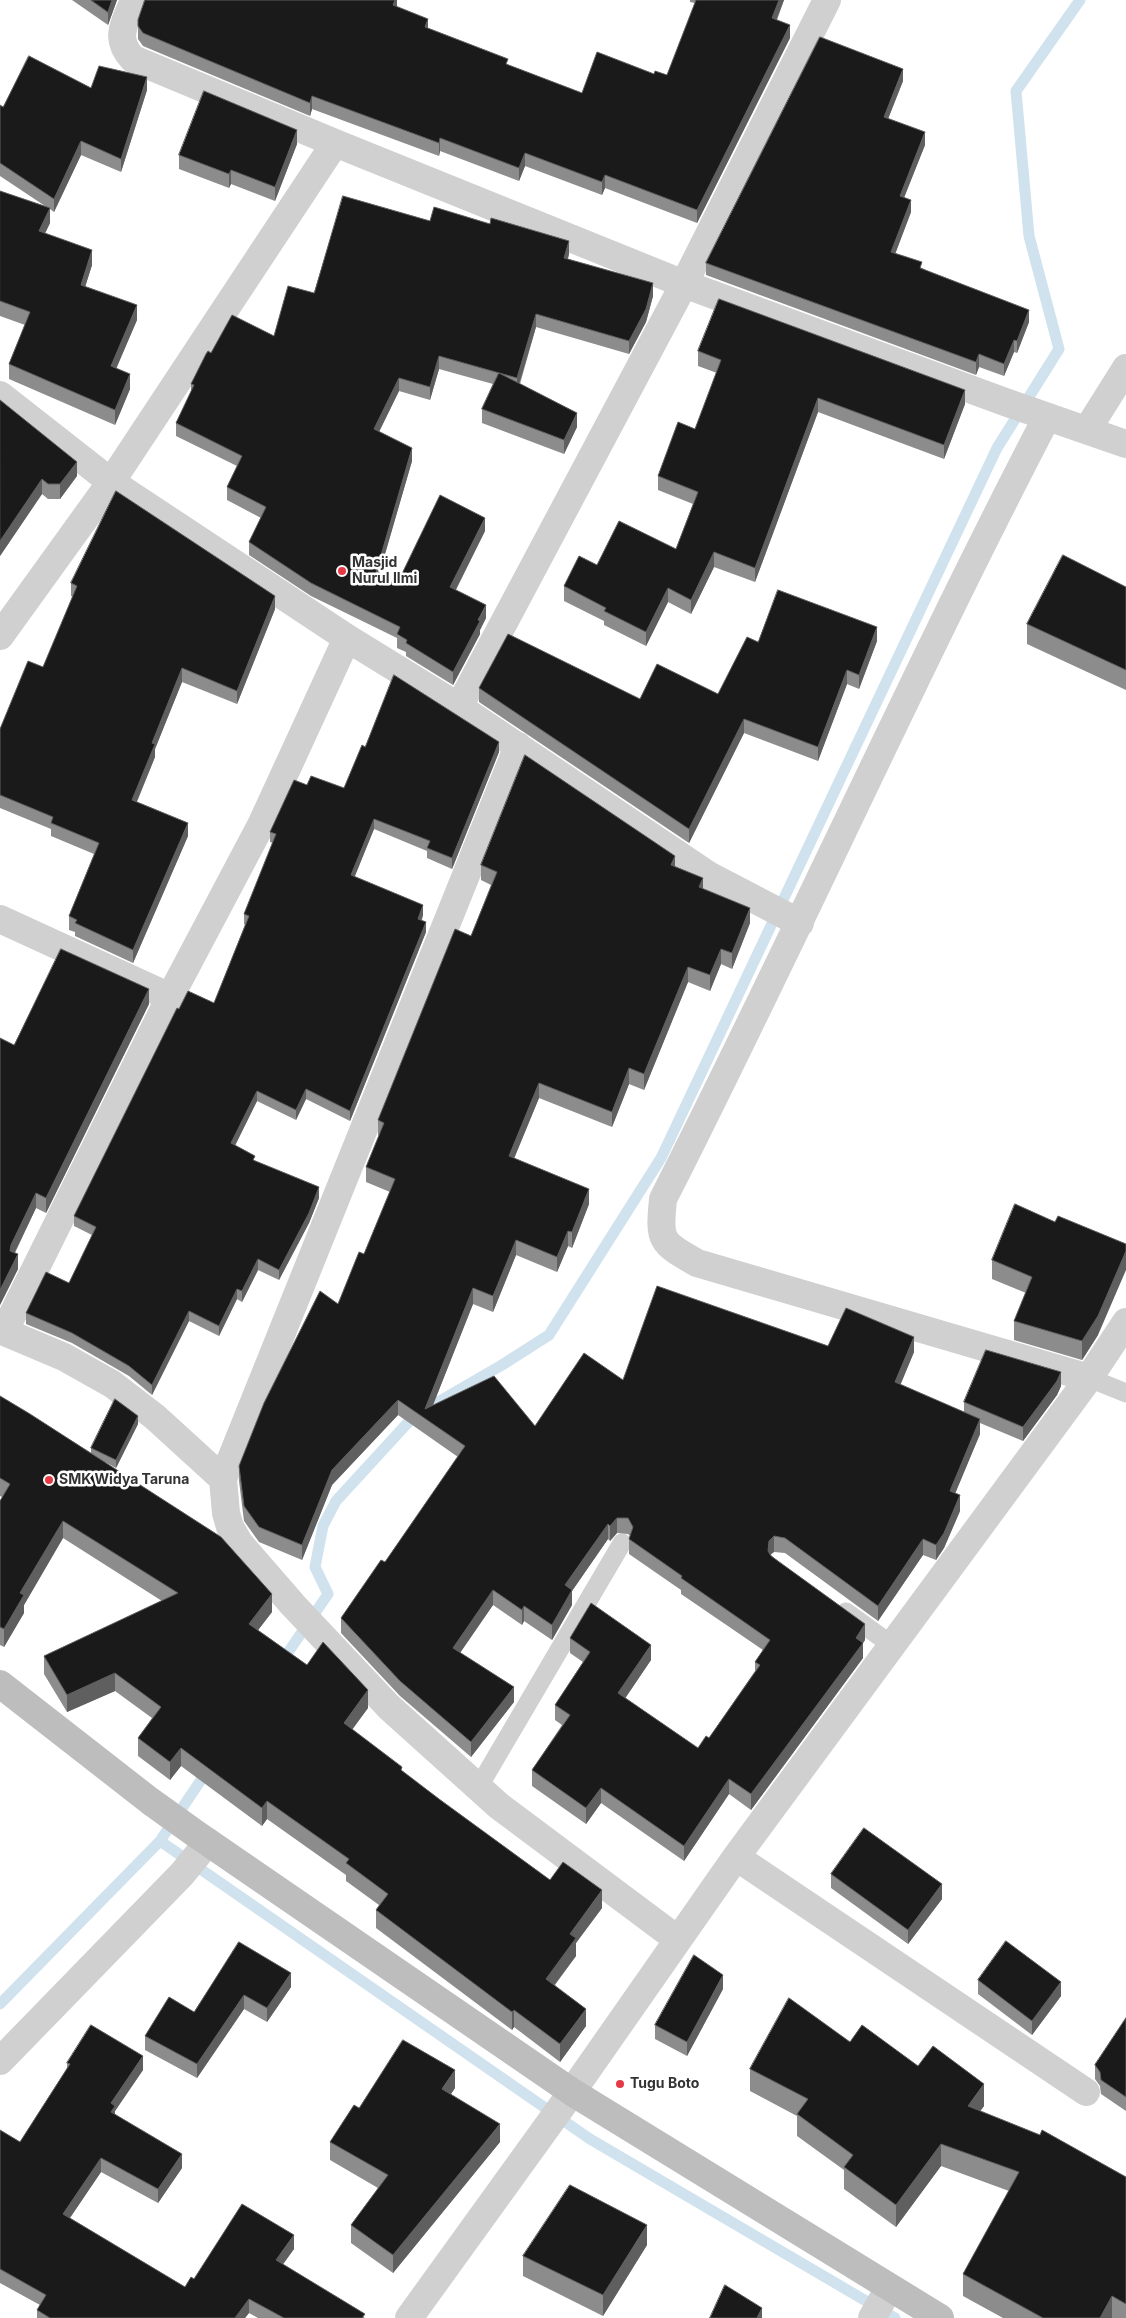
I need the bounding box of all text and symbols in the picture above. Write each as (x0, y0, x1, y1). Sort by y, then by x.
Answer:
place label: Masjid Nurul Ilmi (352, 555, 417, 588)
marker: Masjid Nurul Ilmi (336, 565, 348, 577)
place label: SMK Widya Taruna (59, 1472, 189, 1488)
marker: SMK Widya Taruna (43, 1474, 55, 1486)
place label: Tugu Boto (630, 2076, 699, 2092)
marker: Tugu Boto (614, 2078, 626, 2090)

